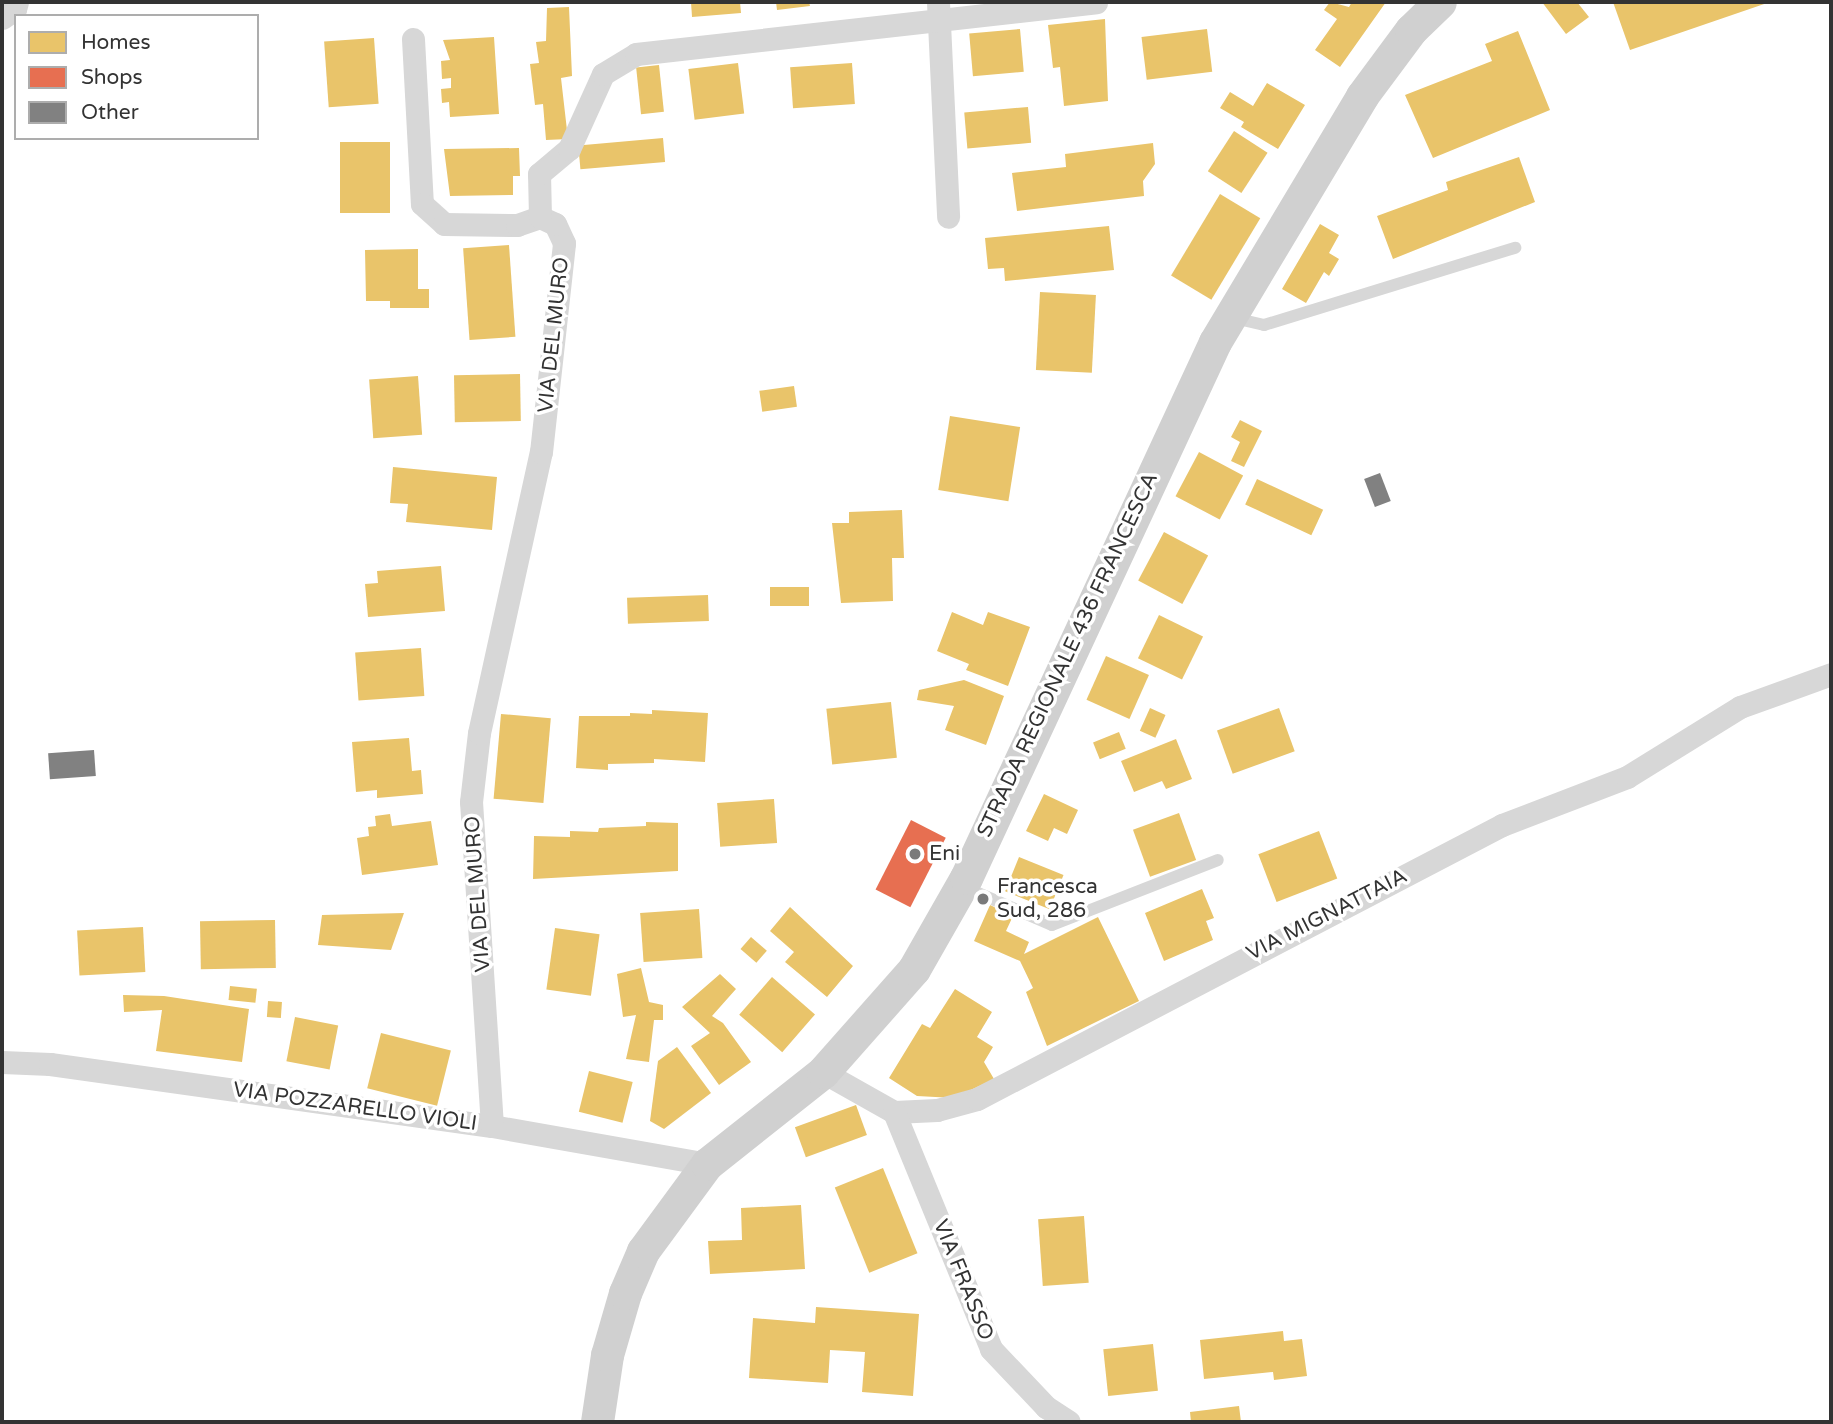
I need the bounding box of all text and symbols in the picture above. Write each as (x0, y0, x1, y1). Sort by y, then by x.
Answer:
legend (14, 14, 259, 140)
text: Homes (81, 30, 151, 55)
text: Shops (81, 65, 143, 90)
text: Other (81, 100, 139, 125)
street label: VIA DEL MURO (533, 256, 575, 414)
street label: STRADA REGIONALE 436 FRANCESCA (972, 469, 1164, 841)
street label: VIA DEL MURO (460, 815, 496, 973)
place label: Eni (929, 841, 960, 867)
marker: Eni (907, 846, 923, 862)
street label: VIA MIGNATTAIA (1243, 864, 1411, 966)
place label: Francesca Sud, 286 (997, 874, 1098, 924)
marker: Francesca Sud, 286 (975, 891, 991, 907)
street label: VIA POZZARELLO VIOLI (231, 1077, 479, 1137)
street label: VIA FRASSO (927, 1216, 999, 1344)

